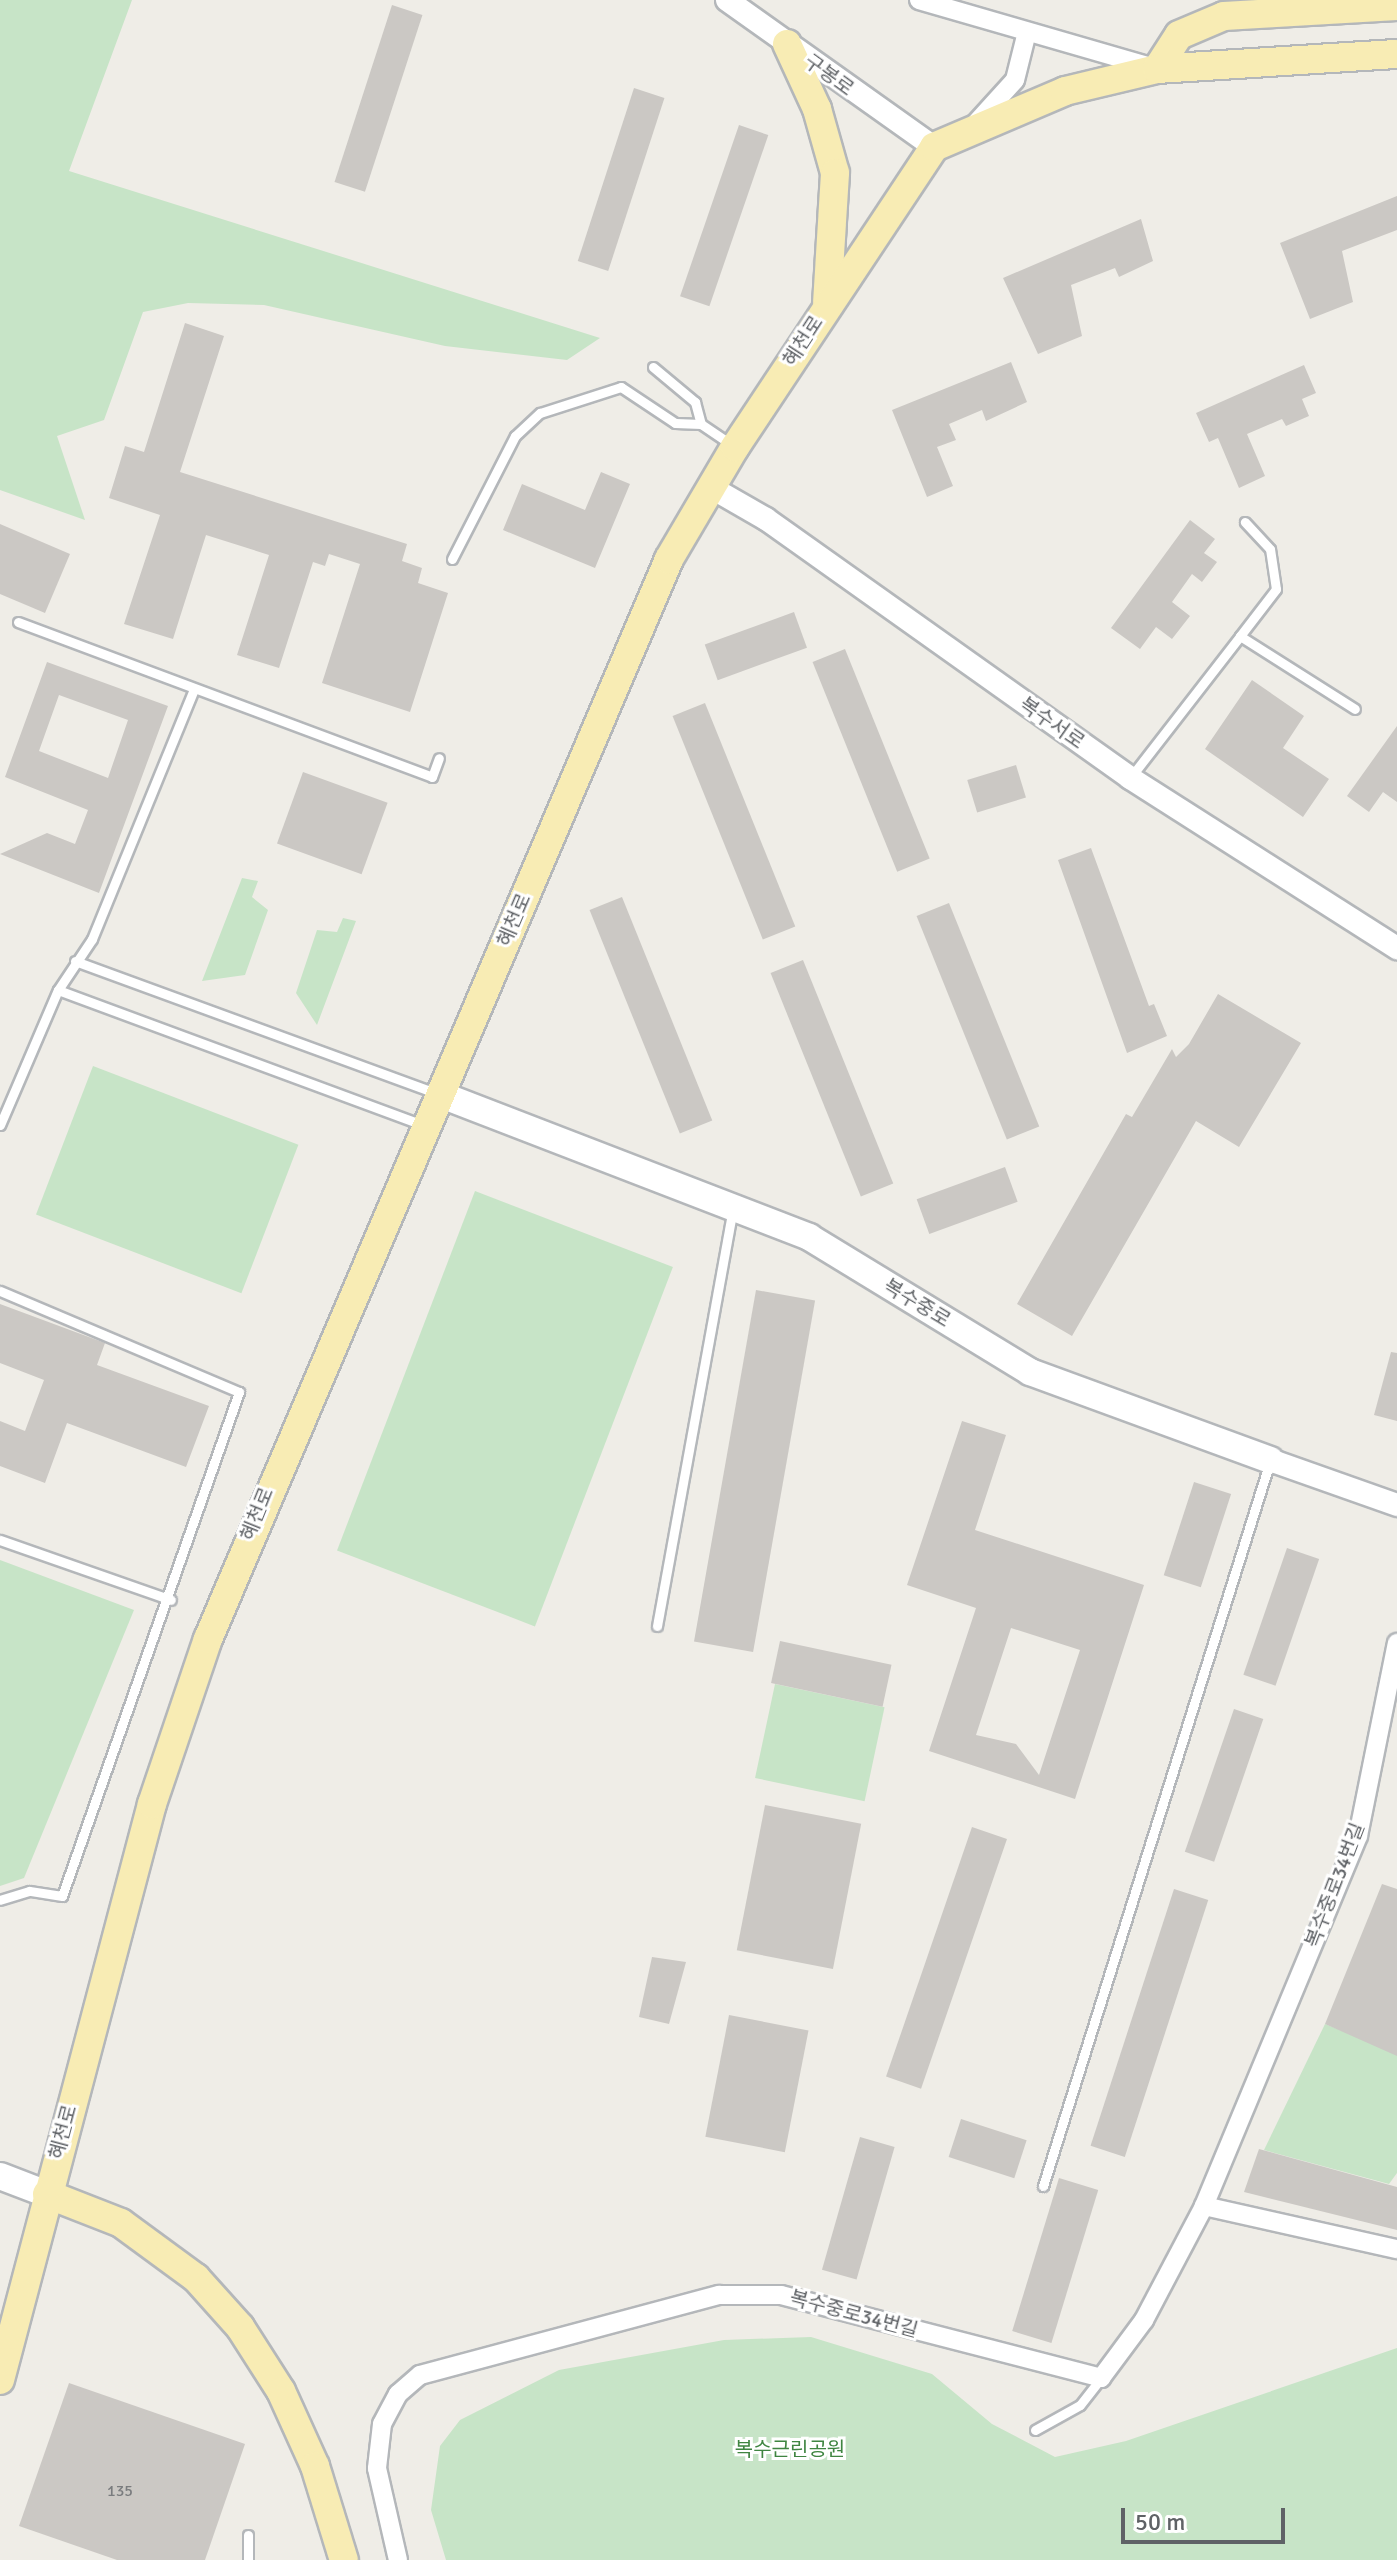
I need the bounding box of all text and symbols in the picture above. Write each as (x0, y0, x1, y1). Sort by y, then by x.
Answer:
street label: 구봉로 (800, 49, 858, 101)
street label: 혜천로 (778, 311, 828, 371)
street label: 복수서로 (1015, 692, 1089, 754)
street label: 혜천로 (492, 890, 536, 950)
street label: 복수중로 (879, 1274, 955, 1332)
street label: 혜천로 (236, 1484, 278, 1544)
street label: 복수중로34번길 (1300, 1819, 1370, 1951)
street label: 혜천로 (44, 2102, 82, 2162)
street label: 복수중로34번길 (787, 2285, 921, 2343)
park label: 복수근린공원 (735, 2437, 845, 2461)
house number: 135 (107, 2481, 133, 2501)
scale bar (1125, 2492, 1289, 2542)
text: 50 m (1135, 2507, 1185, 2537)

